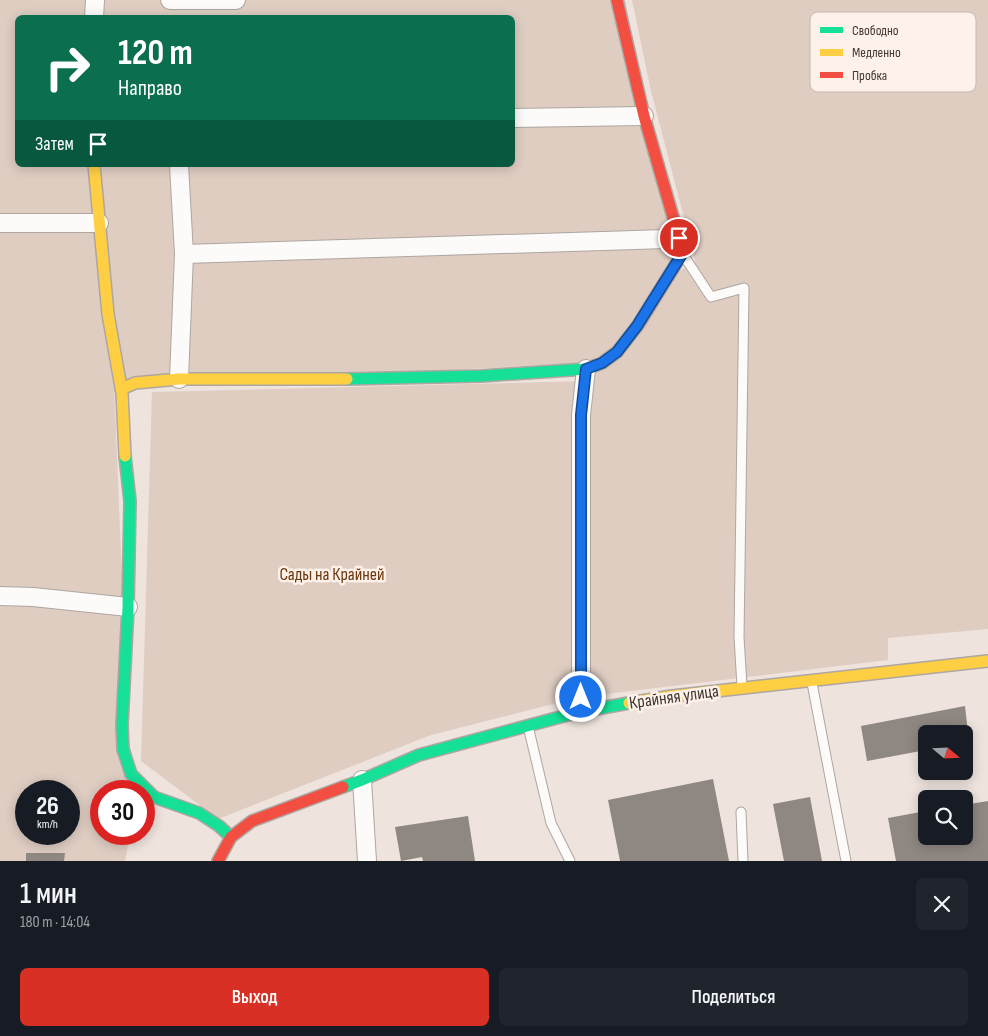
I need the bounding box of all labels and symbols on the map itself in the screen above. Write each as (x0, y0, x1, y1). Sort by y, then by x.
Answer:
legend (810, 12, 976, 92)
text: Свободно (852, 22, 899, 39)
text: Медленно (852, 44, 901, 61)
text: Пробка (852, 67, 887, 84)
pin (658, 217, 700, 259)
park label: Сады на Крайней (279, 564, 385, 585)
position arrow (554, 670, 606, 722)
street label: Крайняя улица (628, 680, 720, 714)
north arrow (918, 725, 972, 780)
speed limit sign: 30 (90, 780, 155, 845)

